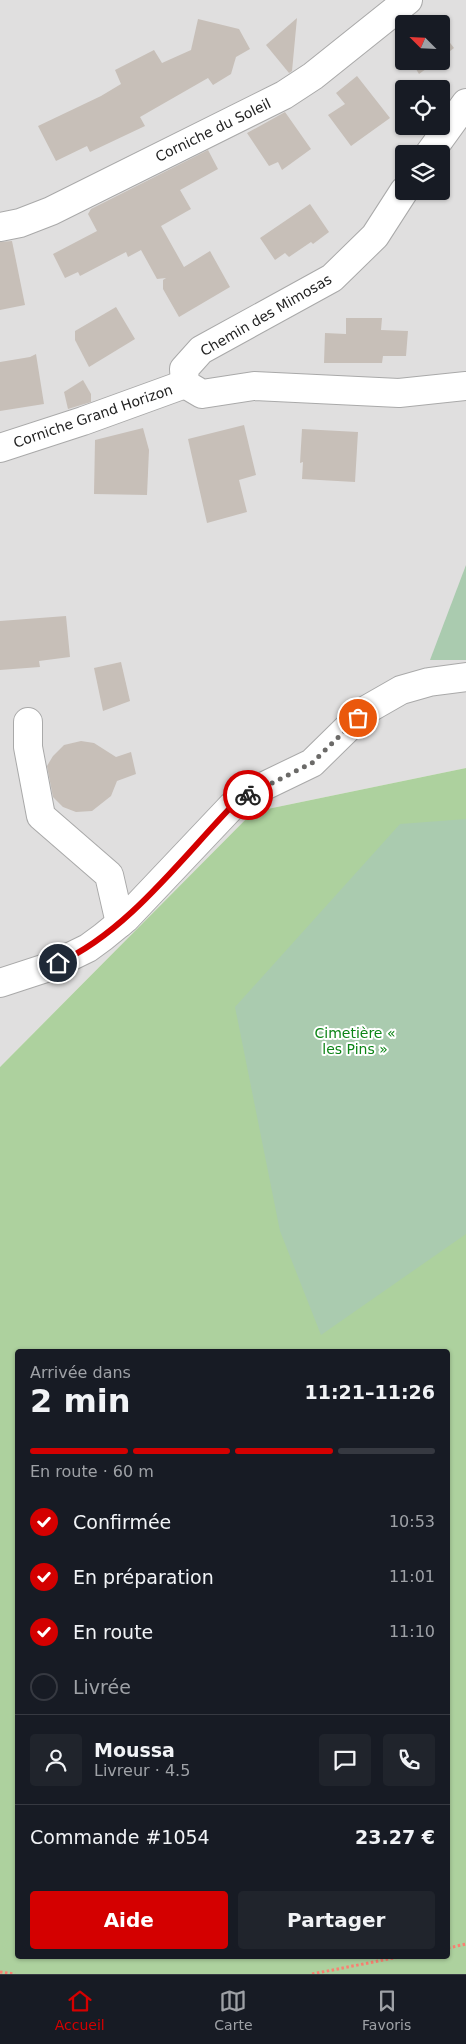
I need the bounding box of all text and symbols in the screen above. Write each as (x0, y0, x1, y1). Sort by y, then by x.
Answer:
north arrow (395, 15, 450, 70)
map controls (395, 15, 450, 200)
button: locate (395, 80, 450, 135)
street label: Corniche du Soleil (153, 95, 273, 165)
button: layers (395, 145, 450, 200)
street label: Chemin des Mimosas (198, 271, 334, 359)
street label: Corniche Grand Horizon (11, 381, 175, 451)
pin (337, 697, 379, 739)
icon: bag (344, 704, 372, 732)
courier (223, 770, 273, 820)
icon: bike (234, 781, 262, 809)
pin (37, 942, 79, 984)
icon: home (44, 949, 72, 977)
park label: Cimetière « les Pins » (315, 1025, 396, 1057)
text: Arrivée dans (30, 1363, 131, 1382)
text: 11:21–11:26 (305, 1381, 435, 1403)
text: 2 min (30, 1382, 131, 1420)
text: En route · 60 m (30, 1462, 154, 1481)
icon: check (30, 1508, 58, 1536)
text: Confirmée (73, 1511, 171, 1533)
text: 10:53 (389, 1512, 435, 1531)
icon: check (30, 1563, 58, 1591)
text: En préparation (73, 1566, 214, 1588)
text: 11:01 (389, 1567, 435, 1586)
icon: check (30, 1618, 58, 1646)
text: En route (73, 1621, 153, 1643)
text: 11:10 (389, 1622, 435, 1641)
text: Livrée (73, 1676, 131, 1698)
button: person (30, 1734, 82, 1786)
button: chat (319, 1734, 371, 1786)
button: phone (383, 1734, 435, 1786)
text: Moussa (94, 1739, 175, 1761)
text: Livreur · 4.5 (94, 1761, 190, 1780)
text: Commande #1054 (30, 1826, 210, 1848)
text: 23.27 € (355, 1826, 435, 1848)
button: Aide (30, 1891, 228, 1949)
button: Partager (238, 1891, 435, 1949)
tab: Accueil (55, 1987, 105, 2033)
tab: Carte (214, 1987, 253, 2033)
tab: Favoris (362, 1987, 411, 2033)

